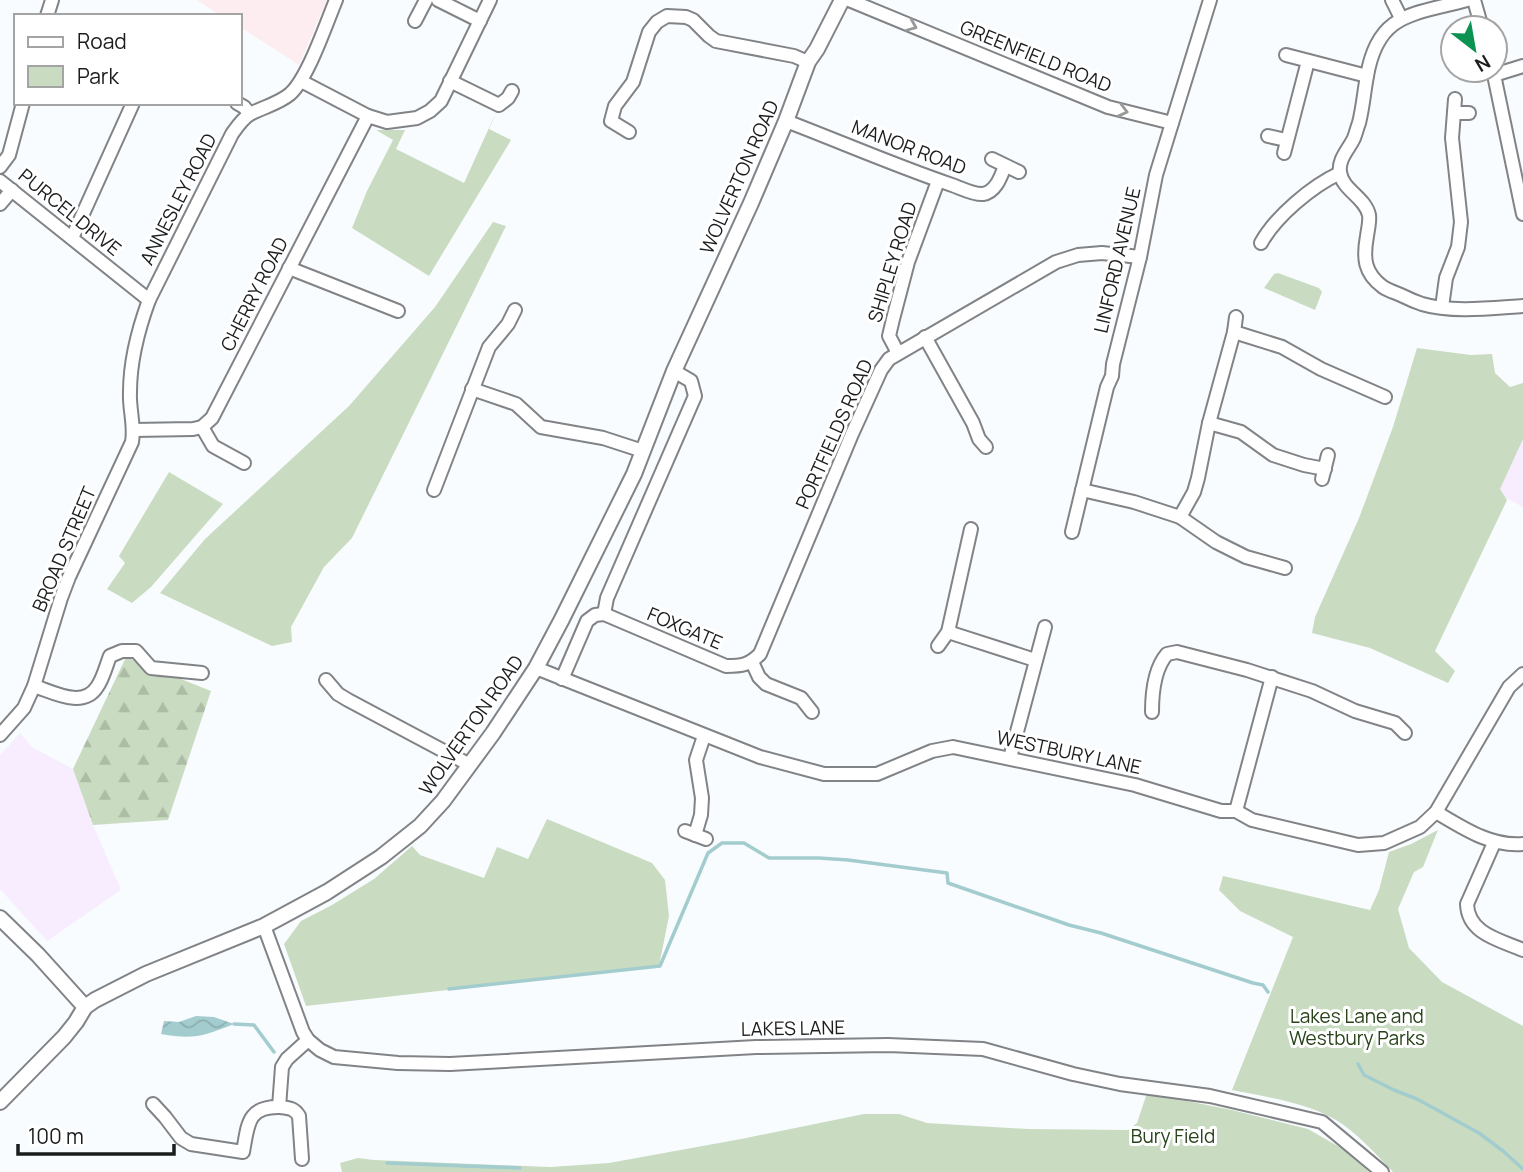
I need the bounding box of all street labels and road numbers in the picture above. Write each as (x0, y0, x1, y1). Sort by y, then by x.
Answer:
street label: GREENFIELD ROAD (956, 14, 1116, 98)
street label: WOLVERTON ROAD (693, 96, 785, 258)
street label: MANOR ROAD (848, 113, 970, 181)
street label: ANNESLEY ROAD (134, 129, 222, 269)
street label: PURCEL DRIVE (13, 163, 127, 261)
street label: LINFORD AVENUE (1088, 184, 1146, 336)
street label: SHIPLEY ROAD (861, 198, 923, 326)
street label: CHERRY ROAD (214, 232, 294, 356)
street label: PORTFIELDS ROAD (789, 355, 879, 513)
street label: BROAD STREET (26, 482, 102, 616)
street label: FOXGATE (643, 601, 727, 655)
street label: WOLVERTON ROAD (413, 650, 529, 800)
street label: WESTBURY LANE (994, 724, 1144, 780)
street label: LAKES LANE (741, 1014, 845, 1042)

